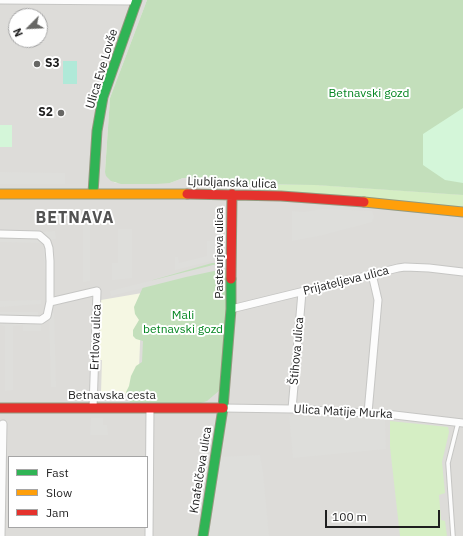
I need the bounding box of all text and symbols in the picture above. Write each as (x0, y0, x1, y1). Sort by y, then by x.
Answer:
north arrow (8, 8, 48, 48)
text: N (10, 26, 26, 39)
street label: Ulica Eve Lovše (83, 27, 121, 111)
place label: S3 (45, 57, 60, 71)
marker: S3 (32, 59, 42, 69)
park label: Betnavski gozd (329, 87, 409, 101)
place label: S2 (38, 106, 53, 120)
marker: S2 (56, 108, 66, 118)
street label: Ljubljanska ulica (187, 174, 277, 192)
street label: Pasteurjeva ulica (213, 207, 227, 299)
district label: BETNAVA (36, 208, 114, 228)
street label: Prijateljeva ulica (302, 263, 390, 299)
street label: Ertlova ulica (88, 304, 104, 370)
park label: Mali betnavski gozd (143, 309, 223, 337)
street label: Štihova ulica (287, 316, 307, 386)
street label: Betnavska cesta (68, 389, 156, 403)
street label: Ulica Matije Murka (293, 402, 393, 422)
street label: Knafelčeva ulica (187, 426, 215, 514)
legend (8, 456, 148, 528)
text: Fast (46, 465, 69, 480)
text: Slow (46, 485, 72, 500)
scale bar (327, 502, 442, 528)
text: Jam (46, 505, 69, 520)
text: 100 m (332, 509, 367, 524)

